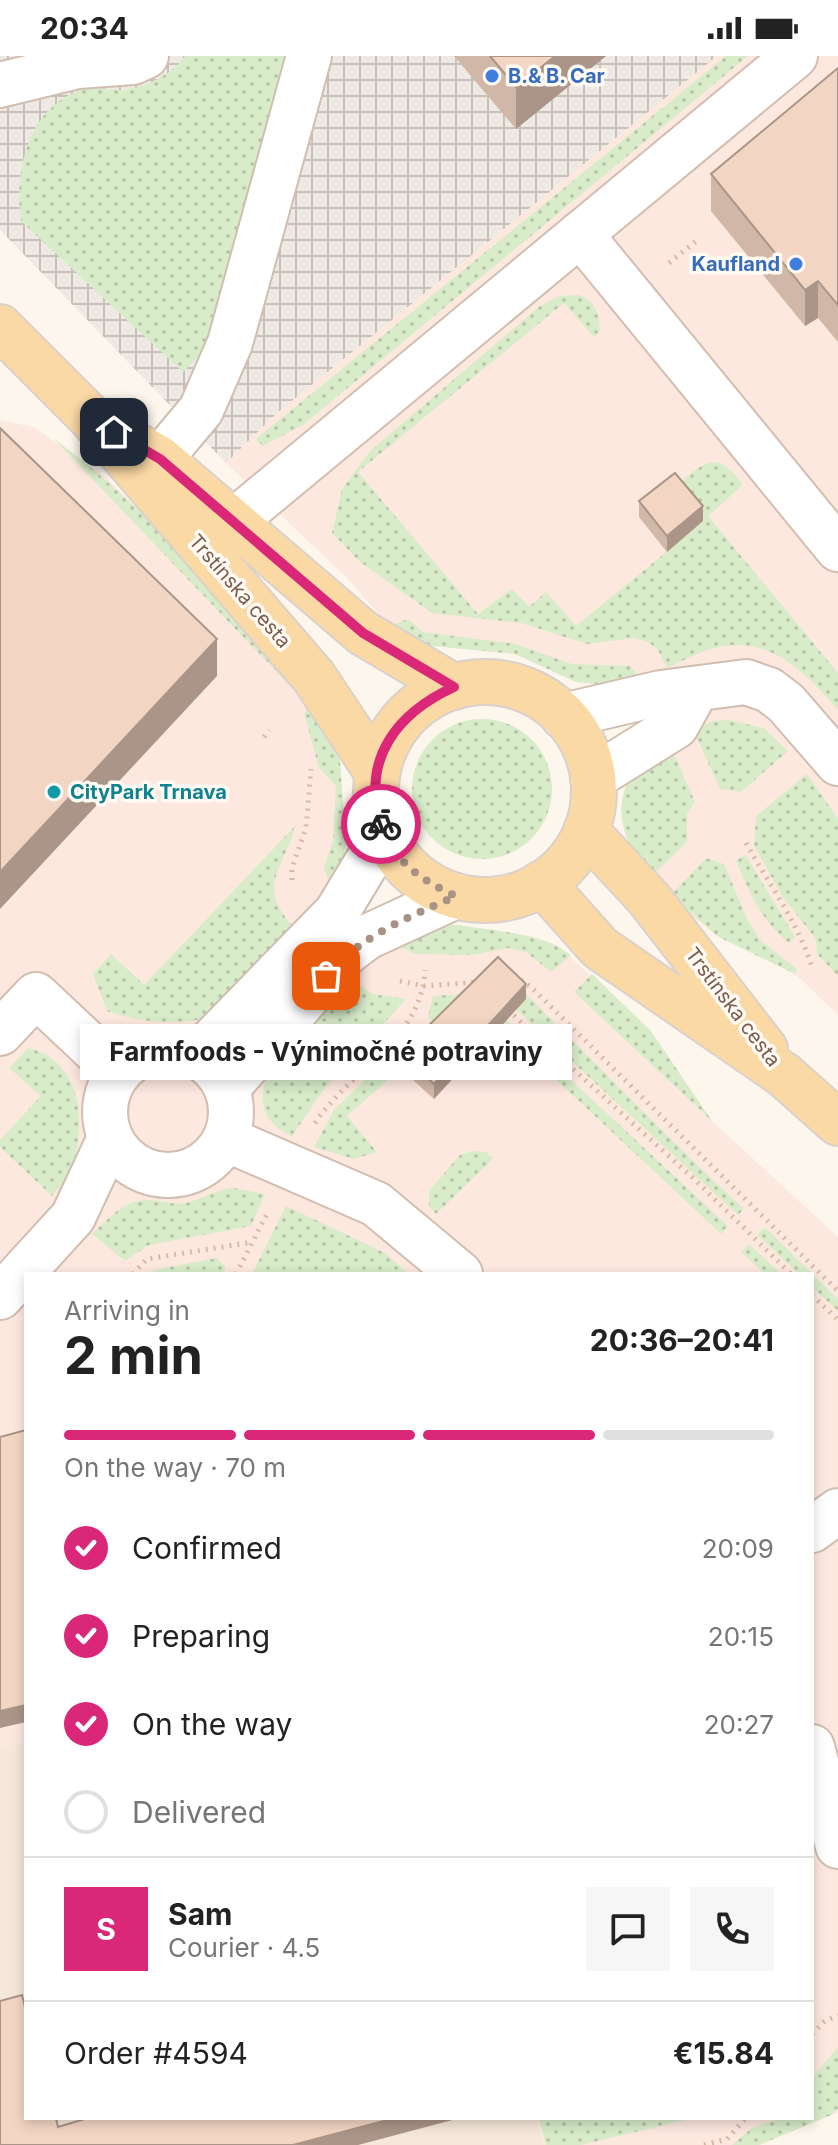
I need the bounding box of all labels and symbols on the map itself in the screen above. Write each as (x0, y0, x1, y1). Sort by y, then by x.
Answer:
place label: B.& B. Car (508, 64, 605, 88)
marker: B.& B. Car (483, 67, 501, 85)
place label: Kaufland (692, 252, 780, 276)
marker: Kaufland (787, 255, 805, 273)
pin (80, 398, 148, 466)
street label: Trstínska cesta (184, 529, 296, 653)
place label: CityPark Trnava (70, 780, 227, 804)
marker: CityPark Trnava (45, 783, 63, 801)
courier (341, 784, 421, 864)
pin (292, 942, 360, 1010)
street label: Trstínska cesta (680, 943, 786, 1071)
callout: Farmfoods - Výnimočné potraviny (80, 1024, 572, 1080)

